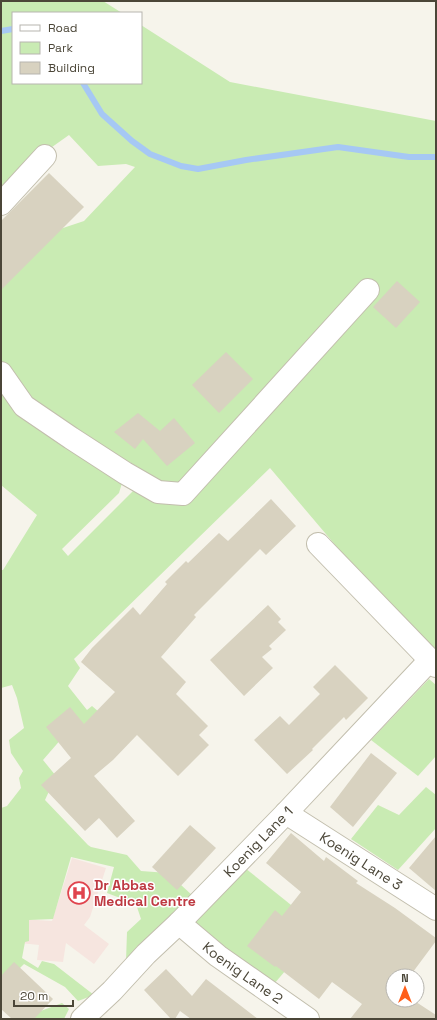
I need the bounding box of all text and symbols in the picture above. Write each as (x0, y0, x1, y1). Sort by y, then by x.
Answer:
legend (12, 12, 142, 84)
text: Road (48, 20, 77, 36)
text: Park (48, 40, 73, 56)
text: Building (48, 60, 95, 76)
street label: Koenig Lane 1 (220, 802, 297, 881)
street label: Koenig Lane 3 (316, 828, 406, 894)
place label: Dr Abbas Medical Centre (94, 876, 196, 910)
hospital icon: Dr Abbas Medical Centre (66, 880, 92, 906)
street label: Koenig Lane 2 (199, 938, 286, 1008)
north arrow (385, 968, 425, 1008)
text: N (401, 971, 409, 985)
scale bar (14, 982, 73, 1008)
text: 20 m (20, 988, 48, 1004)

